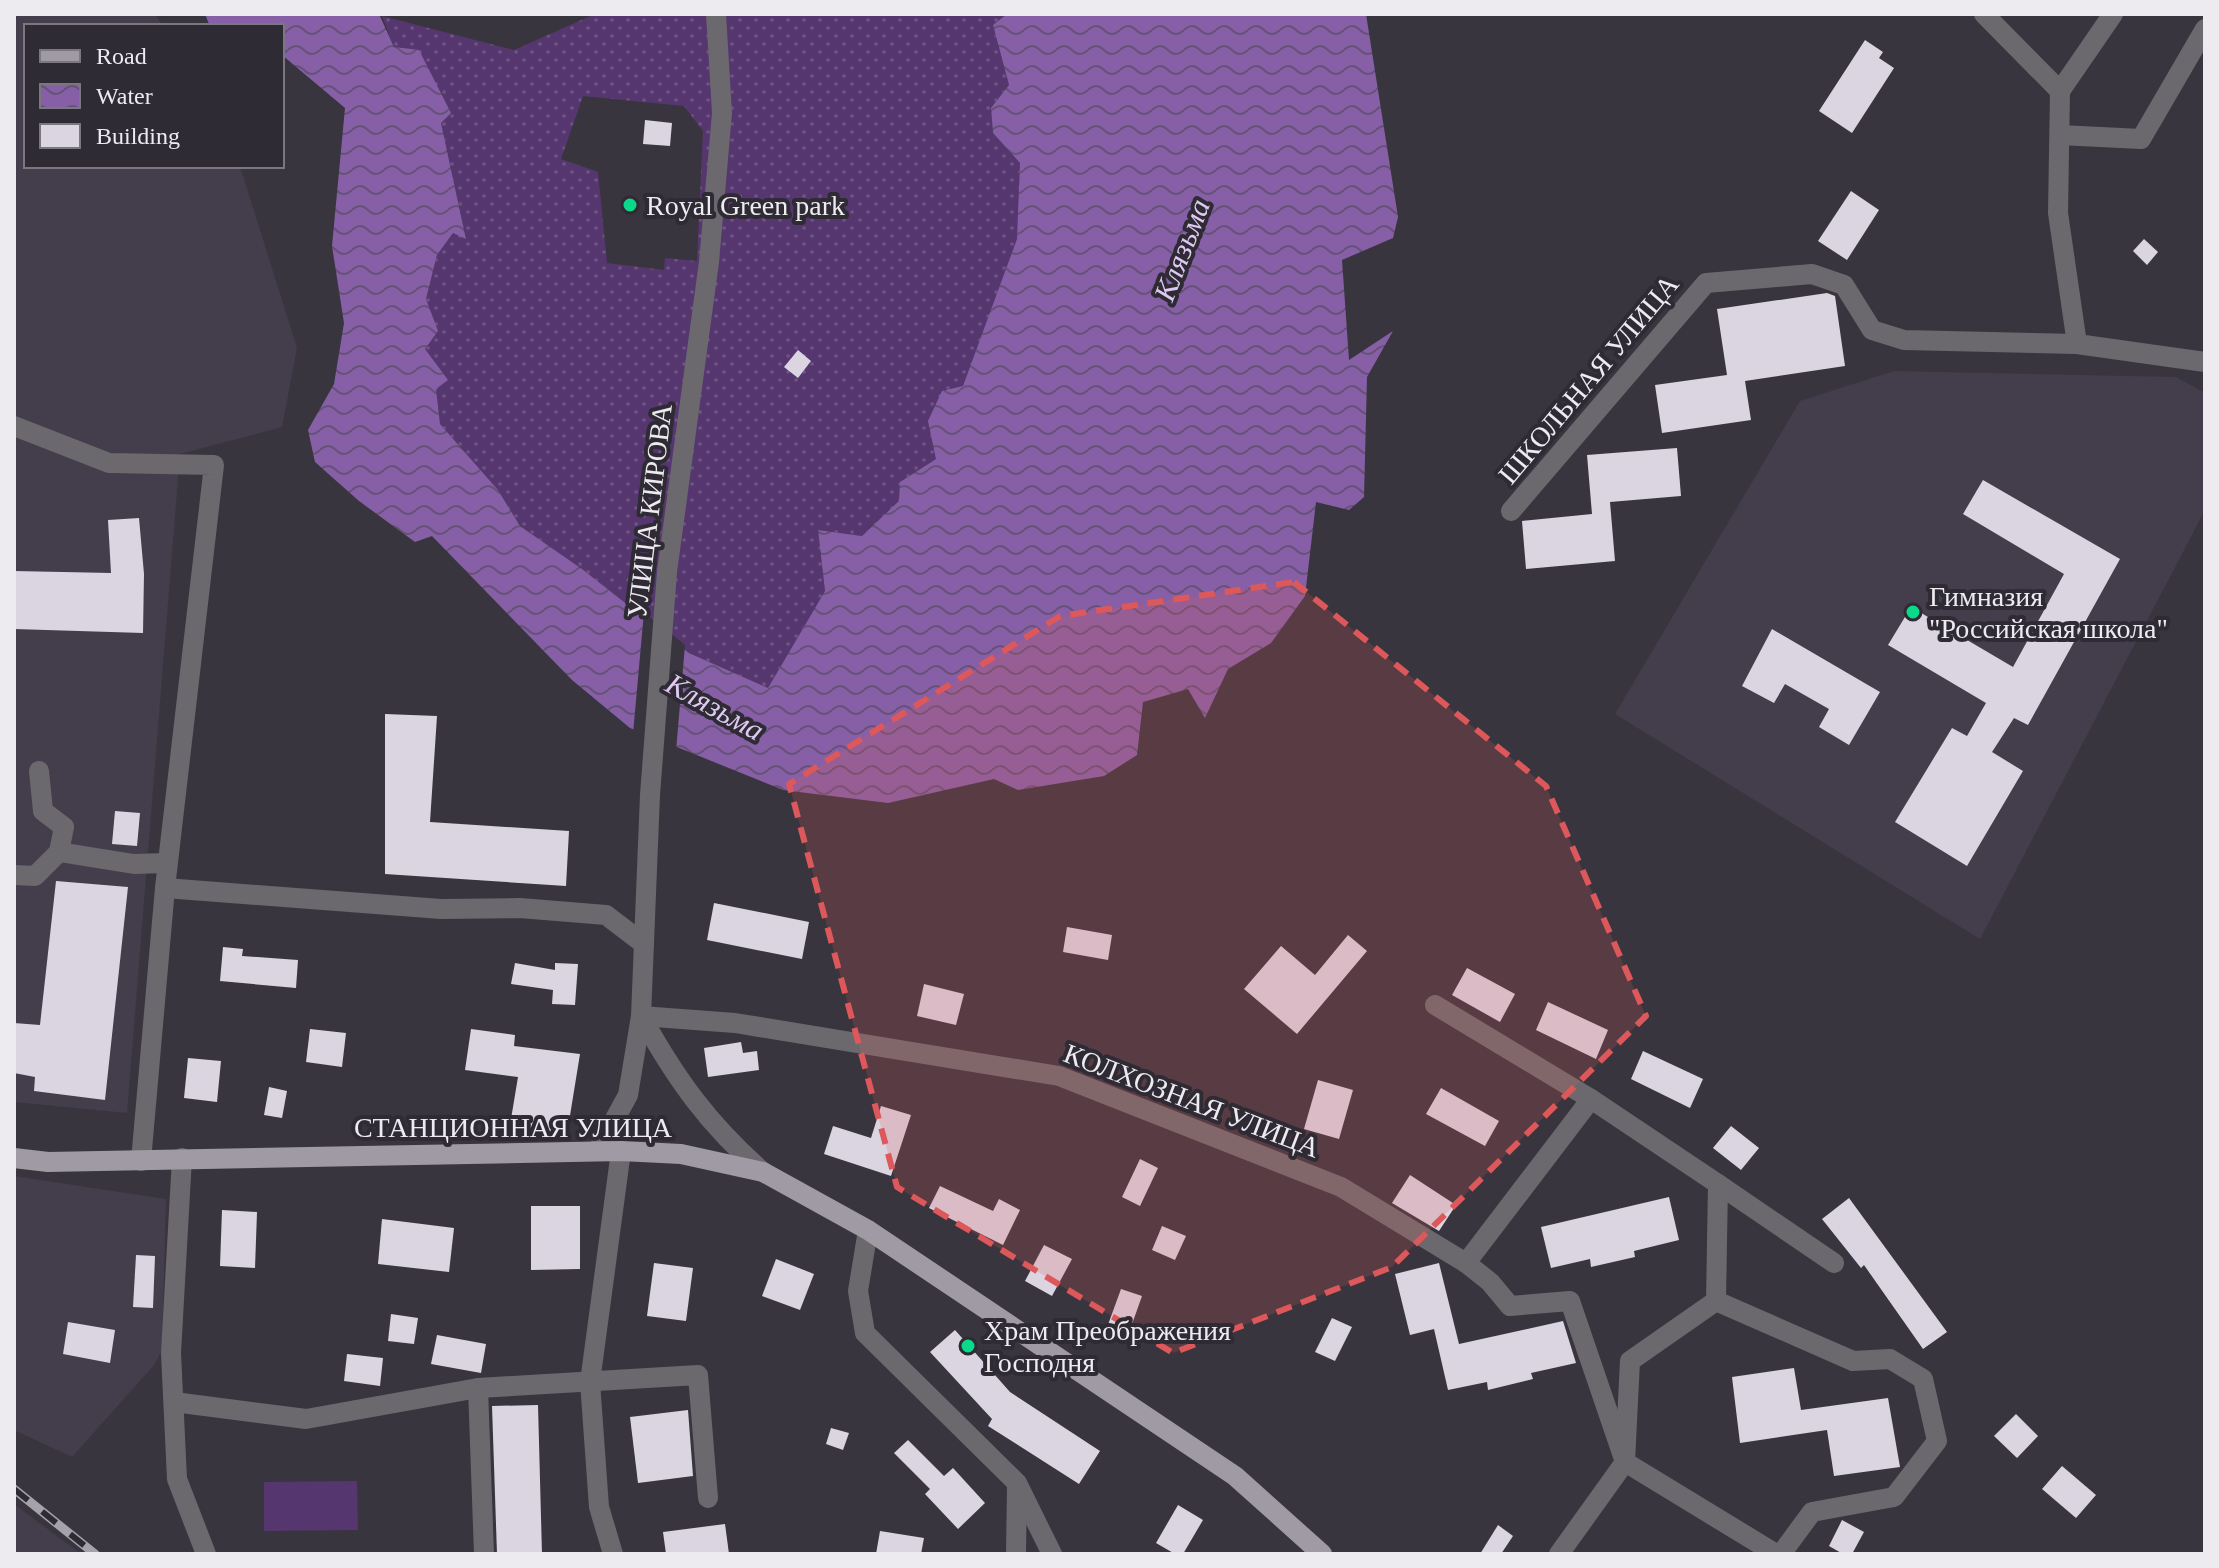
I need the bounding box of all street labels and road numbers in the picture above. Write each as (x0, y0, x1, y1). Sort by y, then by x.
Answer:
street label: ШКОЛЬНАЯ УЛИЦА (1492, 268, 1685, 490)
street label: УЛИЦА КИРОВА (621, 401, 678, 620)
street label: КОЛХОЗНАЯ УЛИЦА (1060, 1037, 1325, 1164)
street label: СТАНЦИОННАЯ УЛИЦА (354, 1112, 673, 1143)

